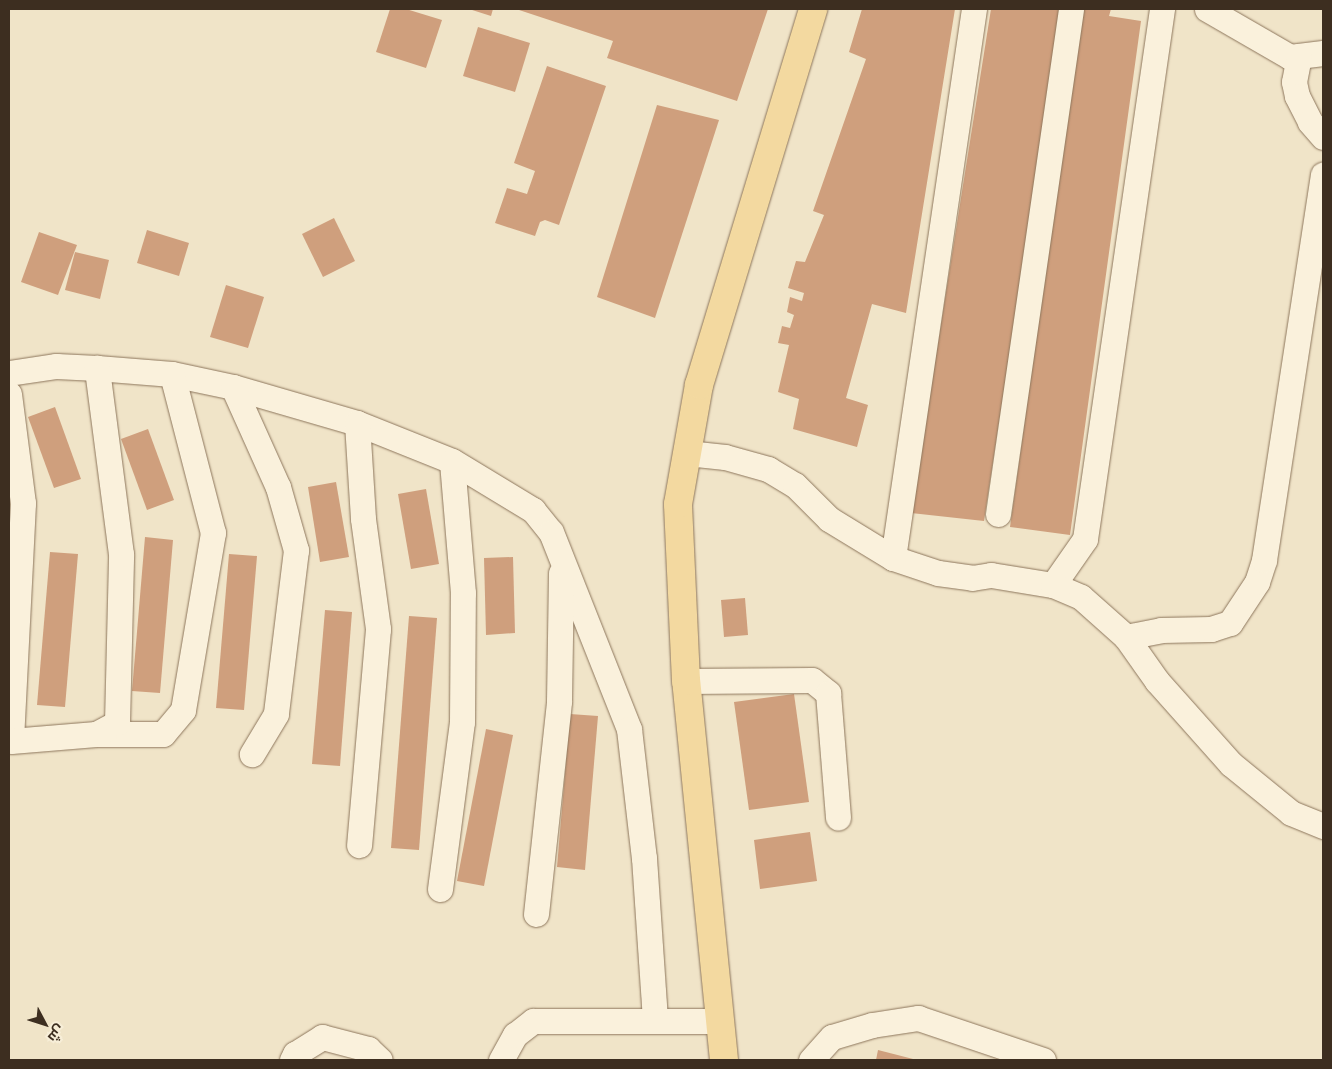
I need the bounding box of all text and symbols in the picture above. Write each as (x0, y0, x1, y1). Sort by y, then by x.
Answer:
north arrow (20, 999, 70, 1049)
text: ش (45, 1022, 68, 1046)

